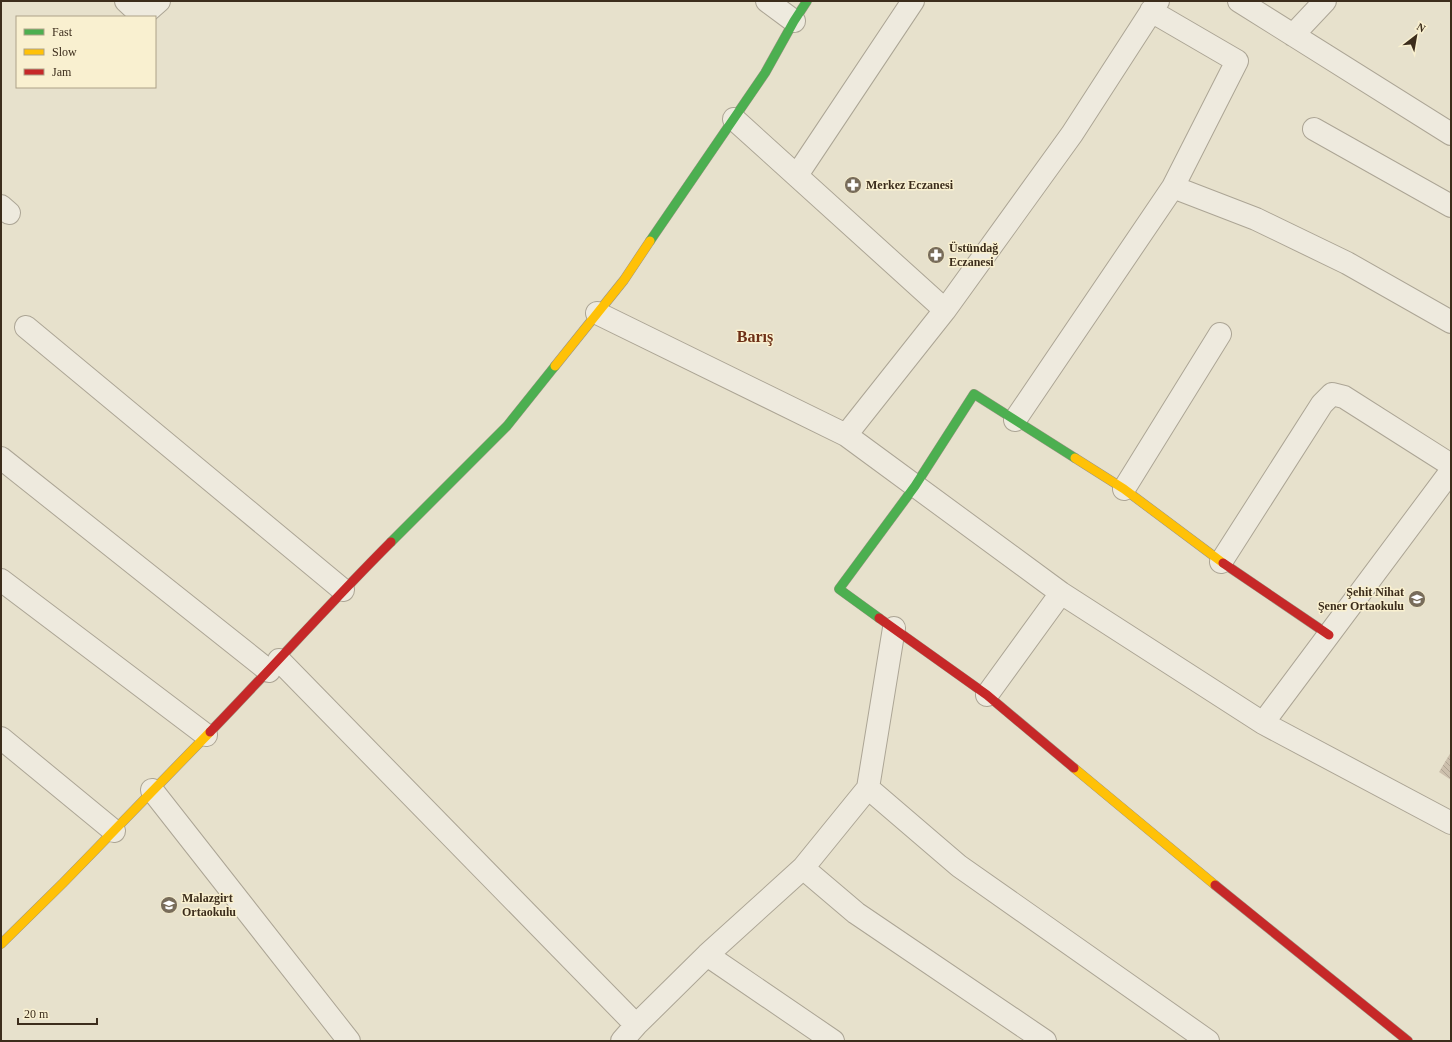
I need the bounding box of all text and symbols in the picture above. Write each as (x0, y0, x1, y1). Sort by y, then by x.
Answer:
legend (16, 16, 156, 88)
north arrow (1396, 16, 1436, 56)
text: N (1415, 20, 1428, 35)
text: Fast (52, 25, 73, 39)
text: Slow (52, 45, 77, 59)
text: Jam (52, 65, 72, 79)
pharmacy icon: Merkez Eczanesi (843, 175, 863, 195)
place label: Merkez Eczanesi (866, 178, 954, 192)
place label: Üstündağ Eczanesi (949, 241, 998, 269)
pharmacy icon: Üstündağ Eczanesi (926, 245, 946, 265)
district label: Barış (737, 328, 773, 346)
place label: Şehit Nihat Şener Ortaokulu (1318, 585, 1404, 613)
school or university icon: Şehit Nihat Şener Ortaokulu (1407, 589, 1427, 609)
place label: Malazgirt Ortaokulu (182, 891, 236, 919)
school or university icon: Malazgirt Ortaokulu (159, 895, 179, 915)
scale bar (18, 1000, 97, 1026)
text: 20 m (24, 1007, 49, 1021)

